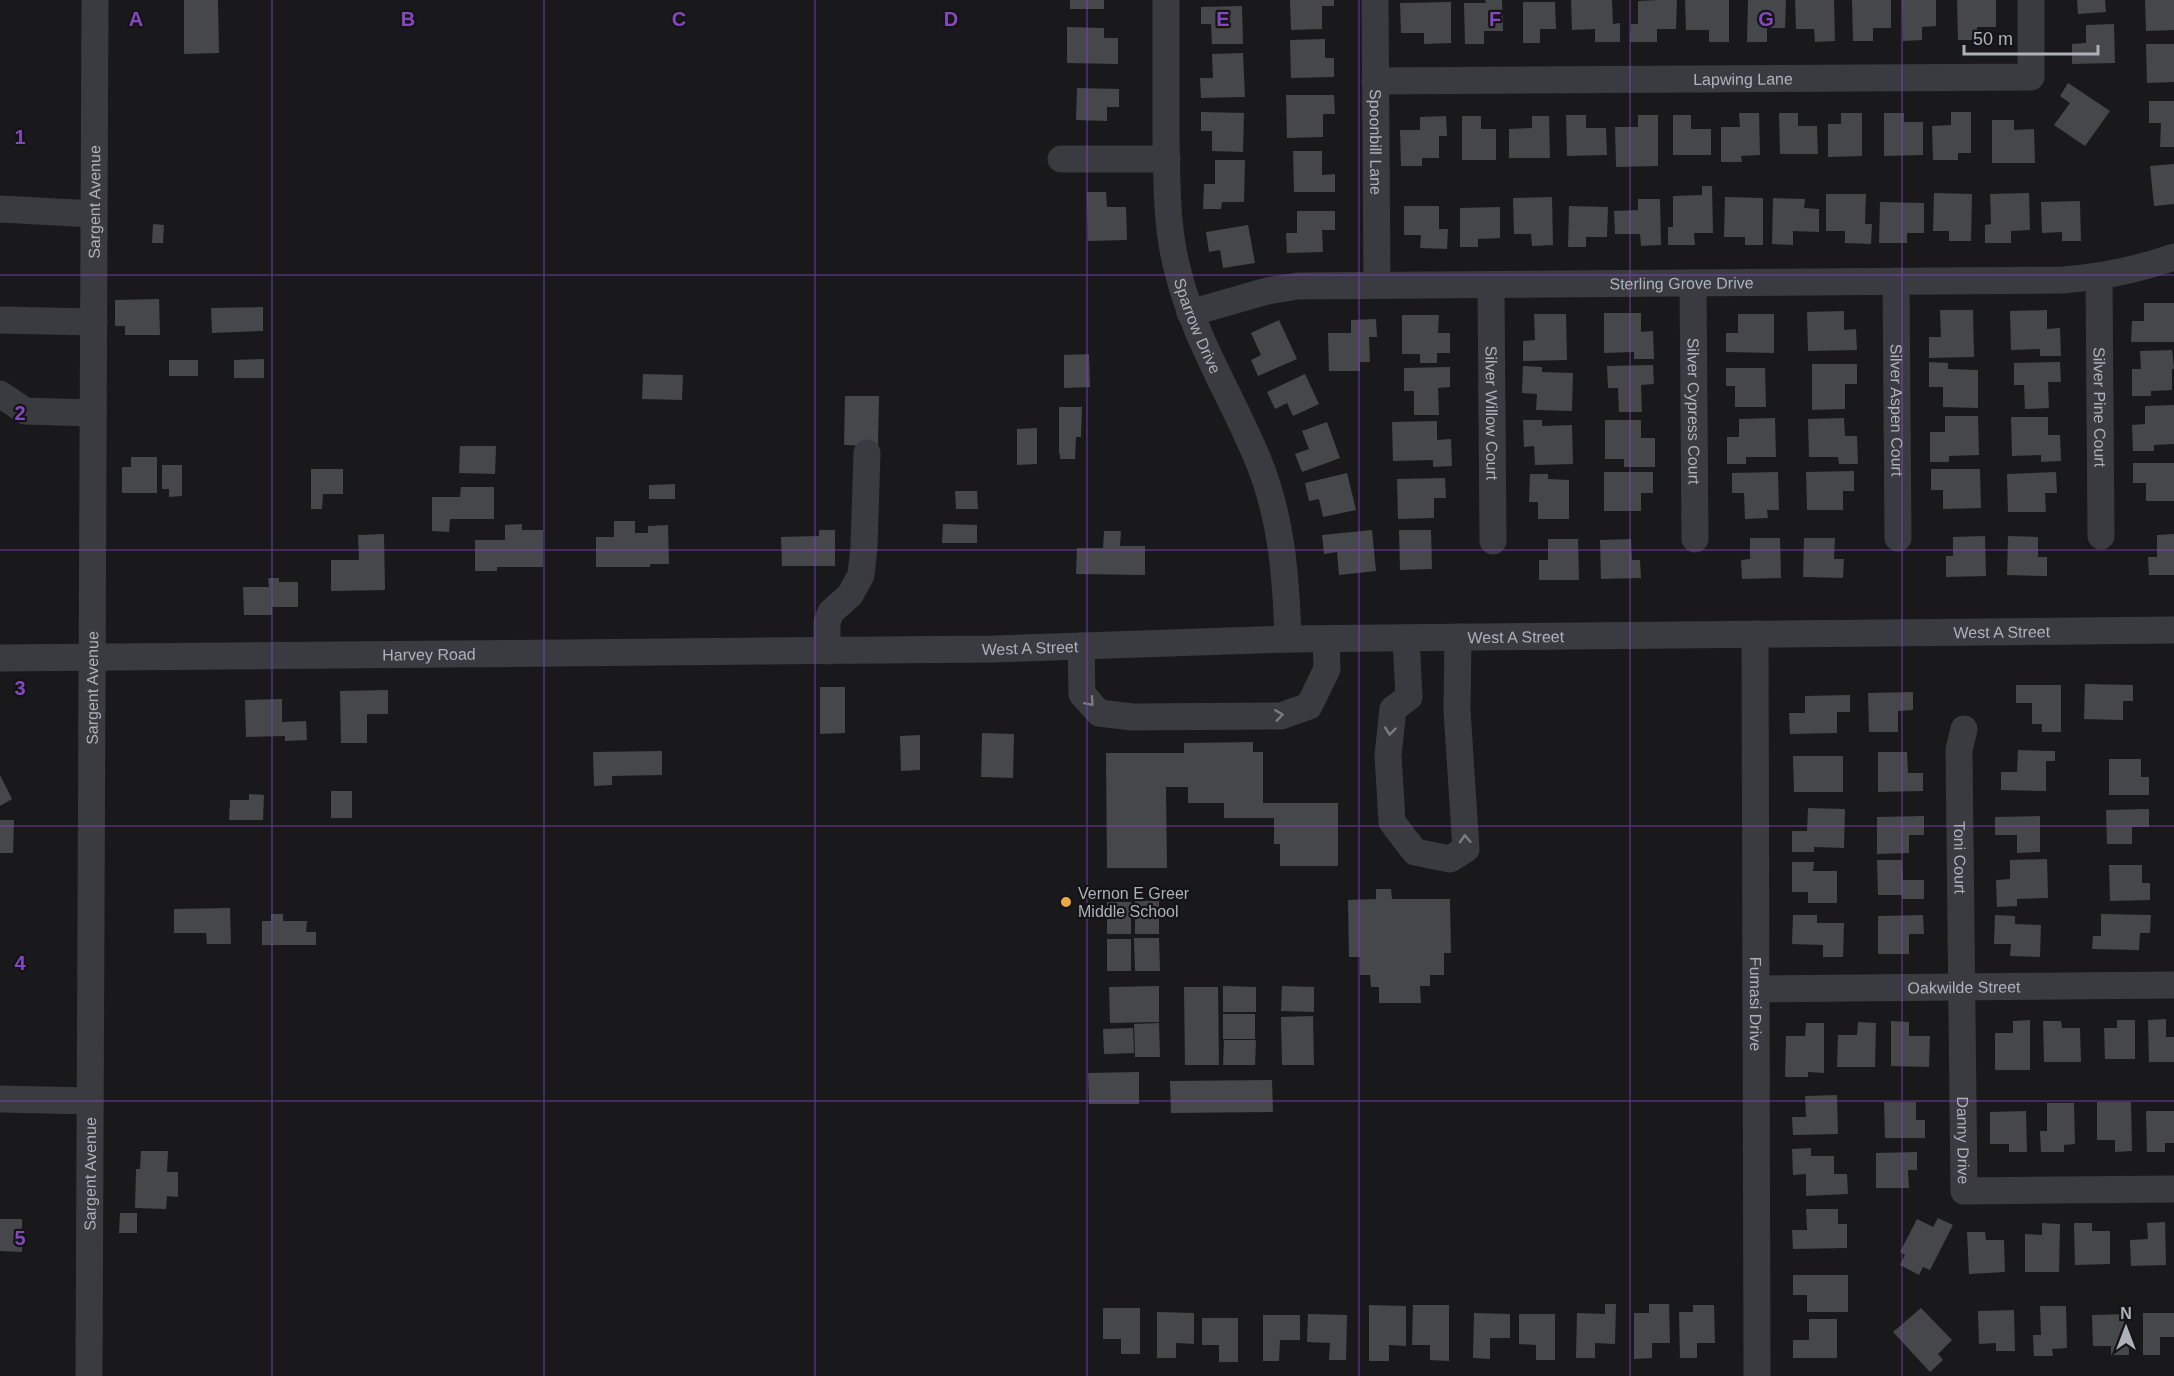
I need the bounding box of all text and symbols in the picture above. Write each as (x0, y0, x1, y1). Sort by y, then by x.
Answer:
text: A (129, 8, 143, 30)
text: B (401, 8, 415, 30)
text: C (672, 8, 686, 30)
text: D (944, 8, 958, 30)
text: E (1216, 8, 1230, 30)
text: F (1489, 8, 1501, 30)
text: G (1758, 8, 1774, 30)
scale bar (1964, 18, 2098, 56)
text: 50 m (1973, 29, 2013, 49)
street label: Lapwing Lane (1693, 70, 1793, 88)
street label: Spoonbill Lane (1367, 89, 1385, 195)
text: 1 (14, 126, 26, 148)
street label: Sargent Avenue (85, 145, 103, 259)
street label: Sterling Grove Drive (1609, 274, 1754, 292)
street label: Sparrow Drive (1171, 276, 1224, 376)
street label: Silver Cypress Court (1685, 338, 1703, 485)
street label: Silver Aspen Court (1888, 344, 1906, 477)
street label: Silver Willow Court (1483, 346, 1501, 481)
street label: Silver Pine Court (2091, 347, 2109, 468)
text: 2 (14, 402, 26, 424)
street label: West A Street (1953, 623, 2051, 641)
street label: West A Street (1467, 628, 1565, 646)
street label: Sargent Avenue (83, 631, 101, 745)
street label: West A Street (982, 638, 1079, 658)
street label: Harvey Road (382, 645, 476, 663)
text: 3 (14, 677, 26, 699)
one-way arrow (1083, 695, 1094, 706)
one-way arrow (1274, 709, 1284, 721)
one-way arrow (1385, 726, 1397, 735)
street label: Toni Court (1951, 821, 1969, 895)
one-way arrow (1459, 834, 1472, 843)
place label: Vernon E Greer Middle School (1078, 885, 1190, 920)
marker: Vernon E Greer Middle School (1059, 895, 1073, 909)
text: 4 (14, 952, 26, 974)
street label: Fumasi Drive (1747, 957, 1765, 1051)
street label: Oakwilde Street (1907, 978, 2021, 996)
street label: Danny Drive (1954, 1096, 1972, 1185)
street label: Sargent Avenue (81, 1117, 99, 1231)
text: 5 (14, 1227, 26, 1249)
north arrow (2096, 1298, 2156, 1358)
text: N (2120, 1305, 2132, 1322)

